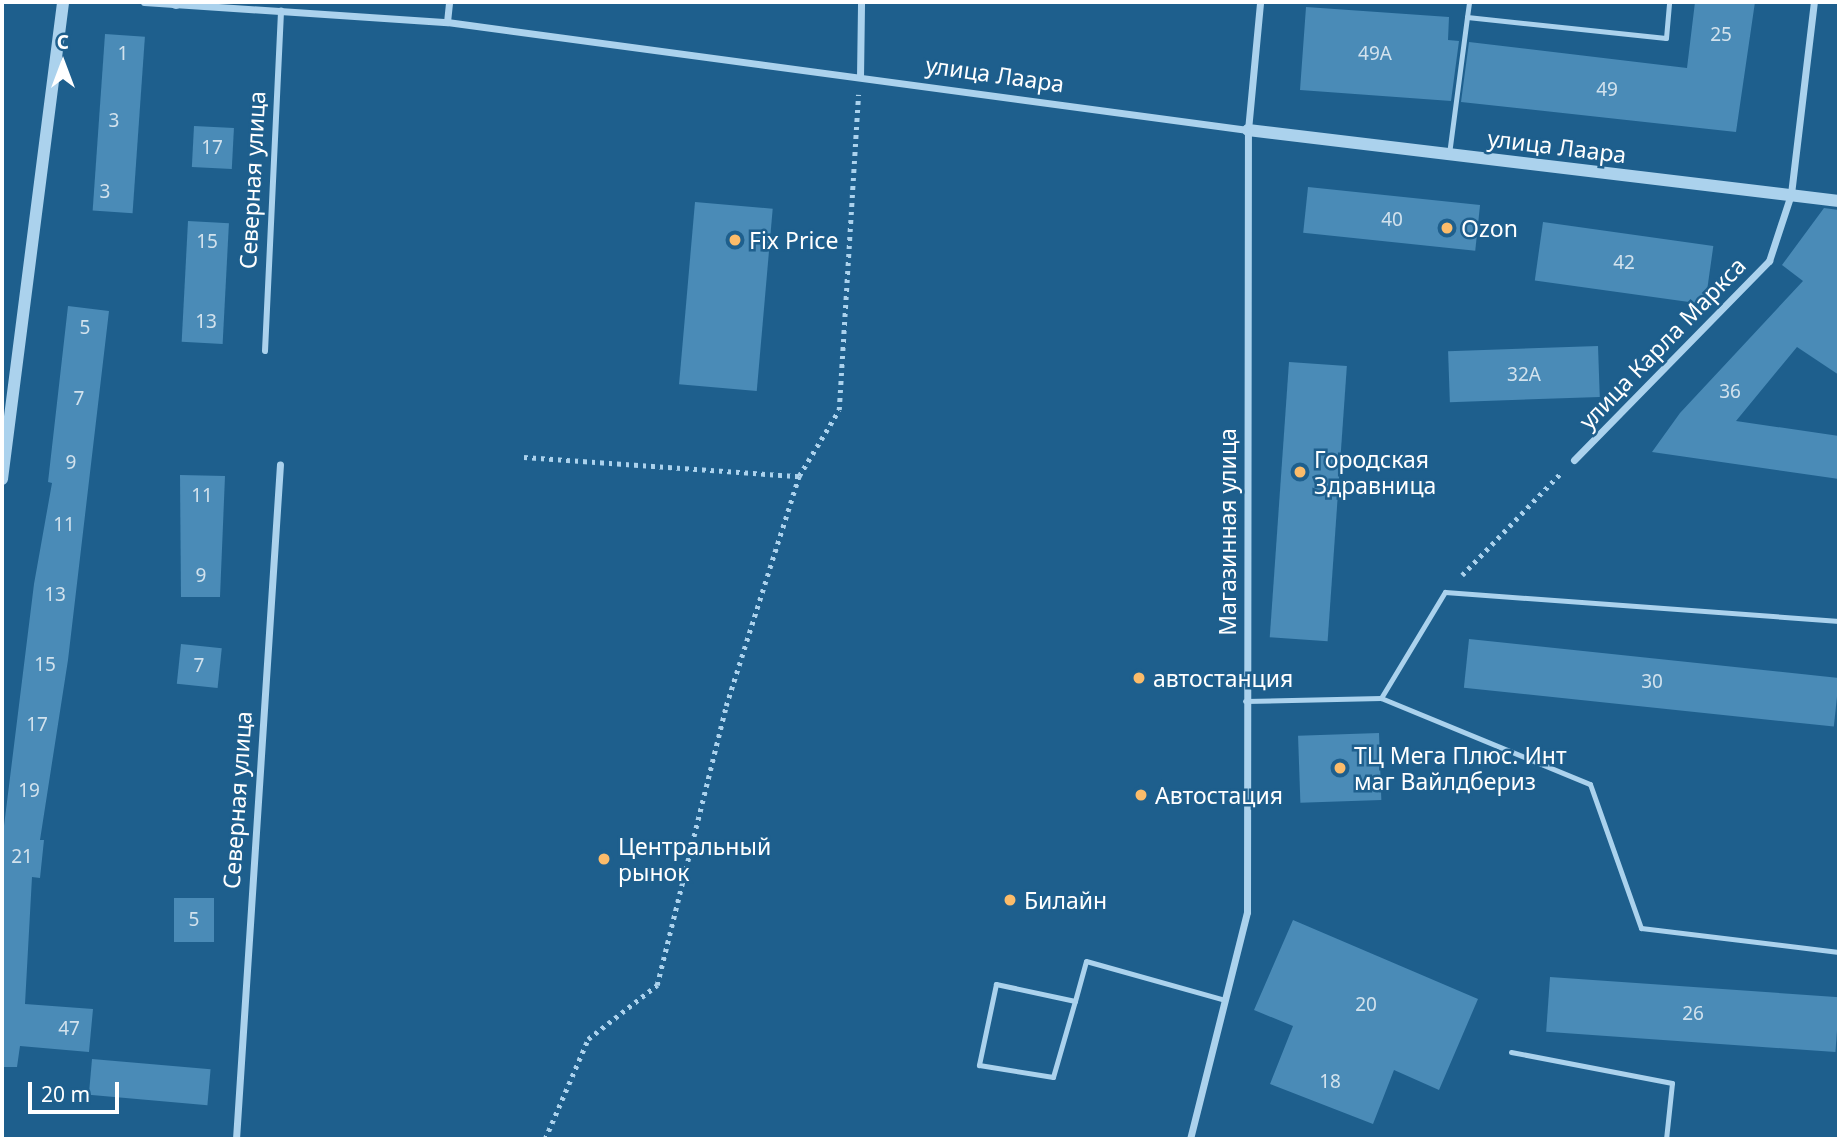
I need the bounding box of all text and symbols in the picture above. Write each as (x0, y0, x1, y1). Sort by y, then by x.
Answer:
house number: 25 (1710, 24, 1732, 46)
north arrow (28, 28, 98, 98)
text: С (57, 29, 69, 55)
house number: 1 (118, 43, 128, 65)
house number: 49А (1358, 43, 1392, 65)
street label: улица Лаара (924, 51, 1066, 97)
house number: 49 (1596, 79, 1618, 101)
street label: Северная улица (234, 90, 270, 270)
house number: 3 (109, 110, 119, 132)
street label: улица Лаара (1486, 124, 1628, 168)
house number: 17 (201, 137, 223, 159)
house number: 3 (100, 181, 110, 203)
house number: 40 (1381, 209, 1403, 231)
place label: Ozon (1461, 214, 1518, 242)
marker: Ozon (1439, 220, 1455, 236)
place label: Fix Price (749, 226, 838, 254)
house number: 15 (196, 231, 218, 253)
marker: Fix Price (727, 232, 743, 248)
street label: улица Карла Маркса (1573, 251, 1751, 435)
house number: 42 (1613, 252, 1635, 274)
house number: 13 (195, 311, 217, 333)
house number: 5 (80, 317, 90, 339)
house number: 32А (1507, 364, 1541, 386)
house number: 36 (1719, 381, 1741, 403)
house number: 7 (74, 388, 84, 410)
street label: Магазинная улица (1213, 428, 1241, 636)
place label: Городская Здравница (1314, 445, 1436, 499)
house number: 9 (66, 452, 76, 474)
marker: Городская Здравница (1292, 464, 1308, 480)
house number: 11 (191, 485, 213, 507)
house number: 11 (53, 514, 75, 536)
house number: 9 (196, 565, 206, 587)
house number: 13 (44, 584, 66, 606)
house number: 15 (34, 654, 56, 676)
house number: 7 (194, 655, 204, 677)
place label: автостанция (1153, 664, 1293, 692)
marker: автостанция (1131, 670, 1147, 686)
house number: 30 (1641, 671, 1663, 693)
street label: Северная улица (217, 710, 257, 890)
house number: 17 (26, 714, 48, 736)
place label: ТЦ Мега Плюс. Инт маг Вайлдбериз (1354, 741, 1567, 795)
marker: ТЦ Мега Плюс. Инт маг Вайлдбериз (1332, 760, 1348, 776)
house number: 19 (18, 780, 40, 802)
place label: Автостация (1155, 781, 1283, 809)
marker: Автостация (1133, 787, 1149, 803)
place label: Центральный рынок (618, 832, 771, 886)
house number: 21 (11, 846, 33, 868)
marker: Центральный рынок (596, 851, 612, 867)
place label: Билайн (1024, 886, 1107, 914)
marker: Билайн (1002, 892, 1018, 908)
house number: 5 (189, 909, 199, 931)
house number: 20 (1355, 994, 1377, 1016)
house number: 26 (1682, 1003, 1704, 1025)
house number: 47 (58, 1018, 80, 1040)
scale bar (32, 1068, 122, 1112)
house number: 18 (1319, 1071, 1341, 1093)
text: 20 m (41, 1080, 90, 1108)

